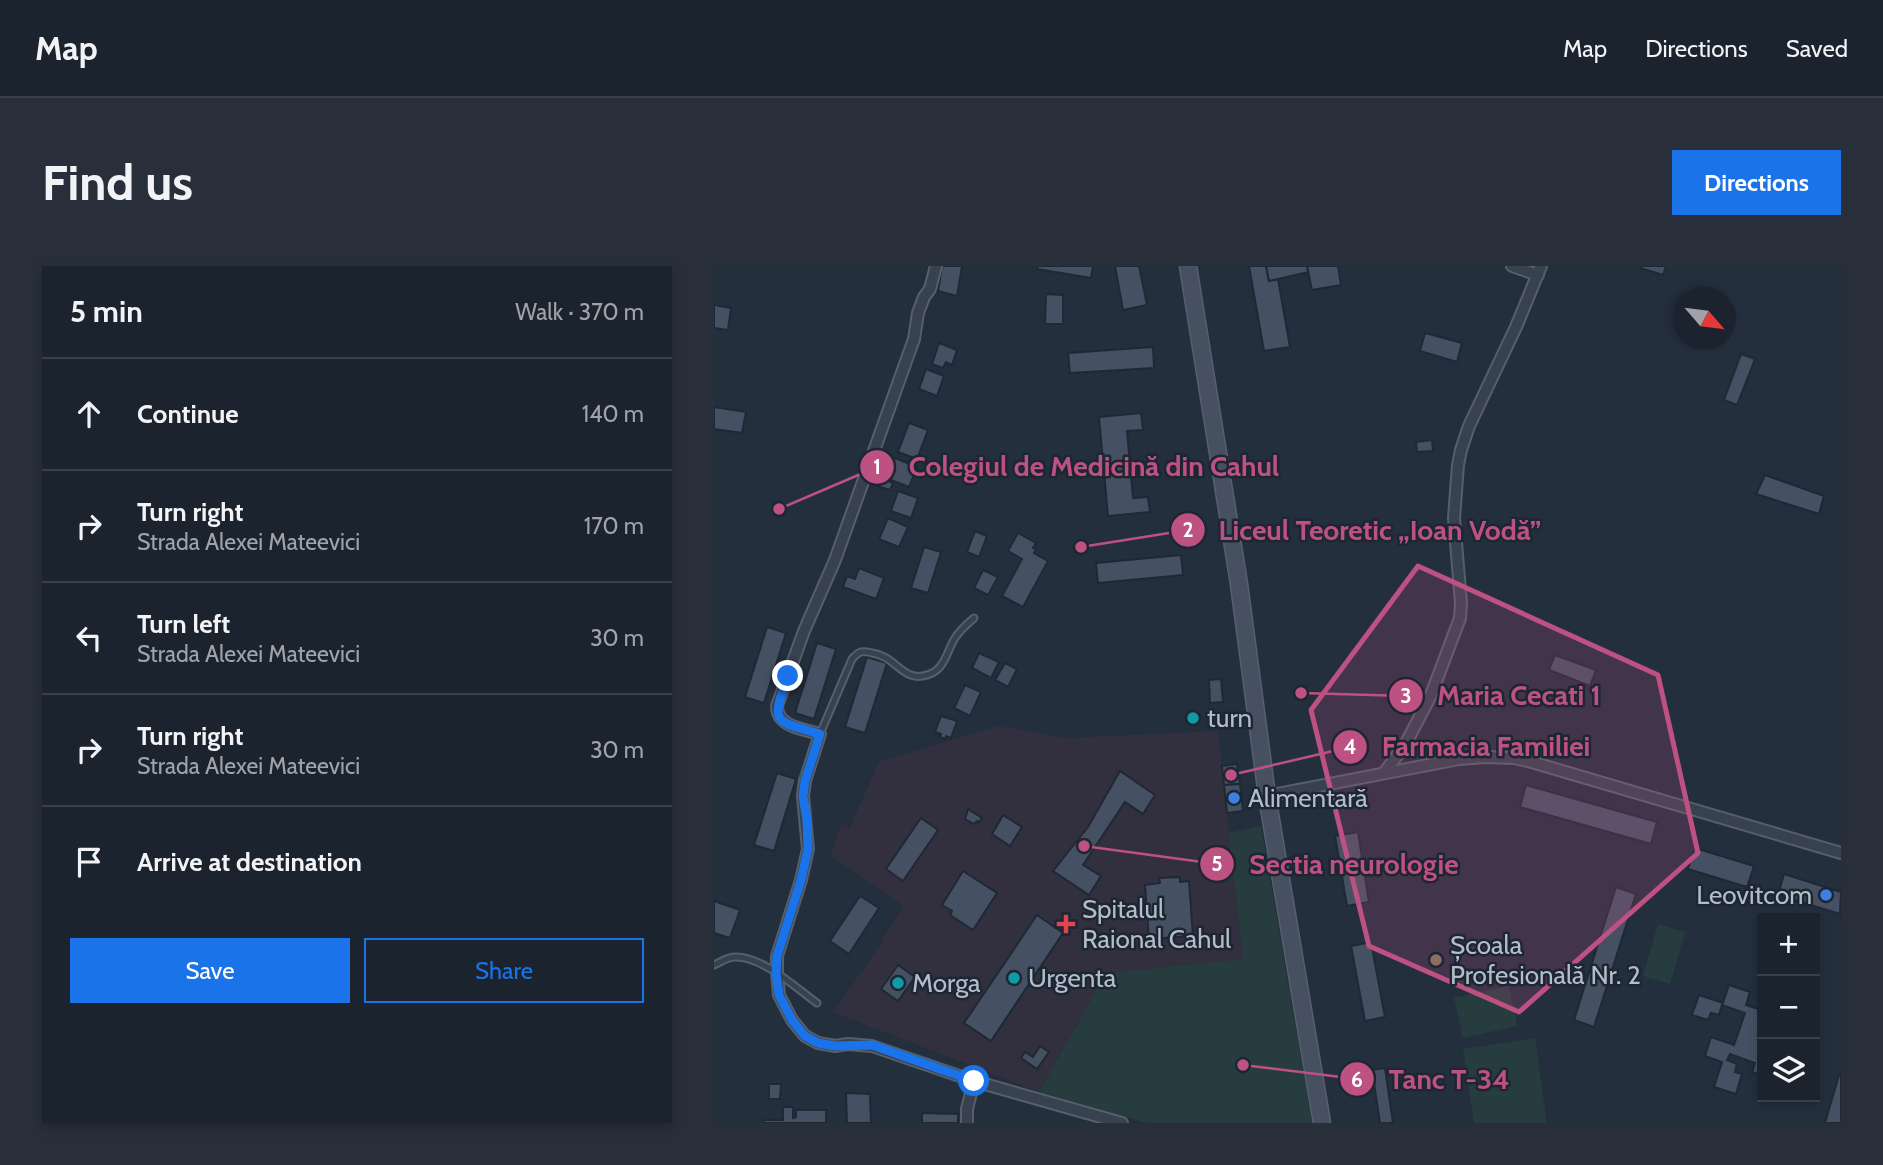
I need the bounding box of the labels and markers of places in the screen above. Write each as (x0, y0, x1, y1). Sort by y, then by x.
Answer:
callout: Colegiul de Medicină din Cahul (859, 442, 1293, 491)
callout: Liceul Teoretic „Ioan Vodă” (1170, 505, 1556, 554)
callout: Maria Cecati 1 (1388, 671, 1615, 720)
place label: turn (1207, 702, 1252, 734)
marker: turn (1185, 710, 1201, 726)
callout: Farmacia Familiei (1333, 722, 1604, 771)
place label: Alimentară (1248, 782, 1368, 814)
marker: Alimentară (1226, 790, 1242, 806)
callout: Sectia neurologie (1200, 840, 1472, 889)
place label: Leovitcom (1696, 879, 1812, 911)
marker: Leovitcom (1818, 887, 1834, 903)
place label: Spitalul Raional Cahul (1082, 893, 1231, 955)
marker: Spitalul Raional Cahul (1056, 914, 1076, 934)
place label: Școala Profesională Nr. 2 (1450, 929, 1641, 991)
marker: Școala Profesională Nr. 2 (1428, 952, 1444, 968)
place label: Urgenta (1028, 962, 1117, 994)
place label: Morga (912, 967, 981, 999)
marker: Urgenta (1006, 970, 1022, 986)
marker: Morga (890, 975, 906, 991)
callout: Tanc T-34 (1339, 1055, 1524, 1104)

